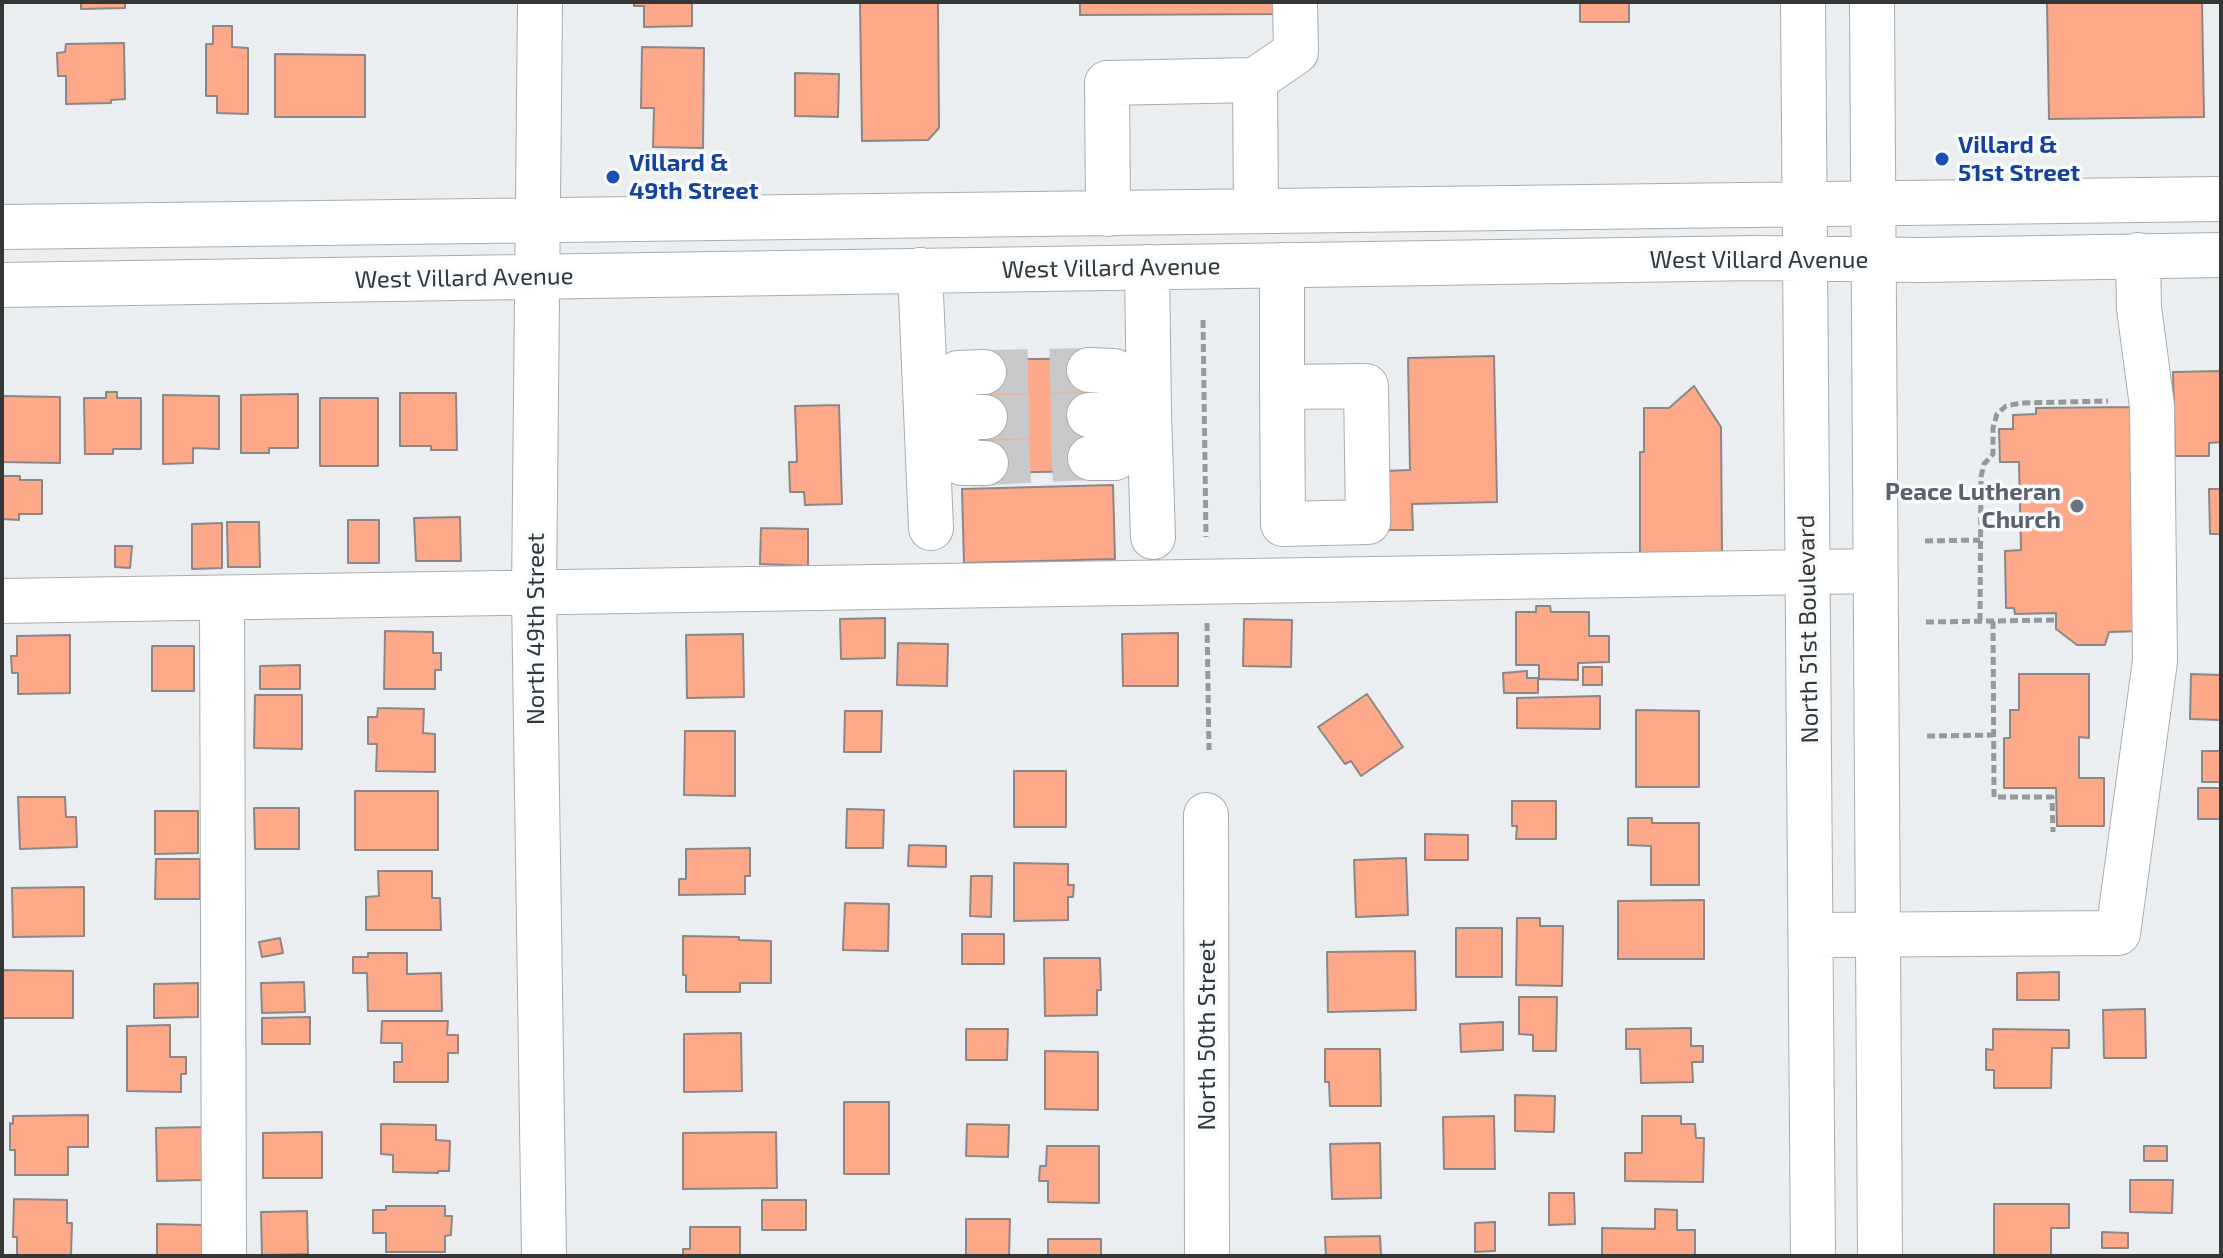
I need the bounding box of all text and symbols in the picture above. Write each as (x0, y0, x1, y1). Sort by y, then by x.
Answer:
place label: Villard & 51st Street (1958, 131, 2080, 187)
place label: Villard & 49th Street (629, 149, 759, 205)
marker: Villard & 51st Street (1933, 150, 1951, 168)
marker: Villard & 49th Street (604, 168, 622, 186)
street label: West Villard Avenue (1650, 246, 1868, 274)
street label: West Villard Avenue (1001, 252, 1221, 284)
street label: West Villard Avenue (354, 262, 574, 294)
place label: Peace Lutheran Church (1885, 478, 2061, 534)
marker: Peace Lutheran Church (2068, 497, 2086, 515)
street label: North 51st Boulevard (1792, 514, 1824, 744)
street label: North 49th Street (522, 533, 550, 725)
street label: North 50th Street (1193, 939, 1221, 1131)

